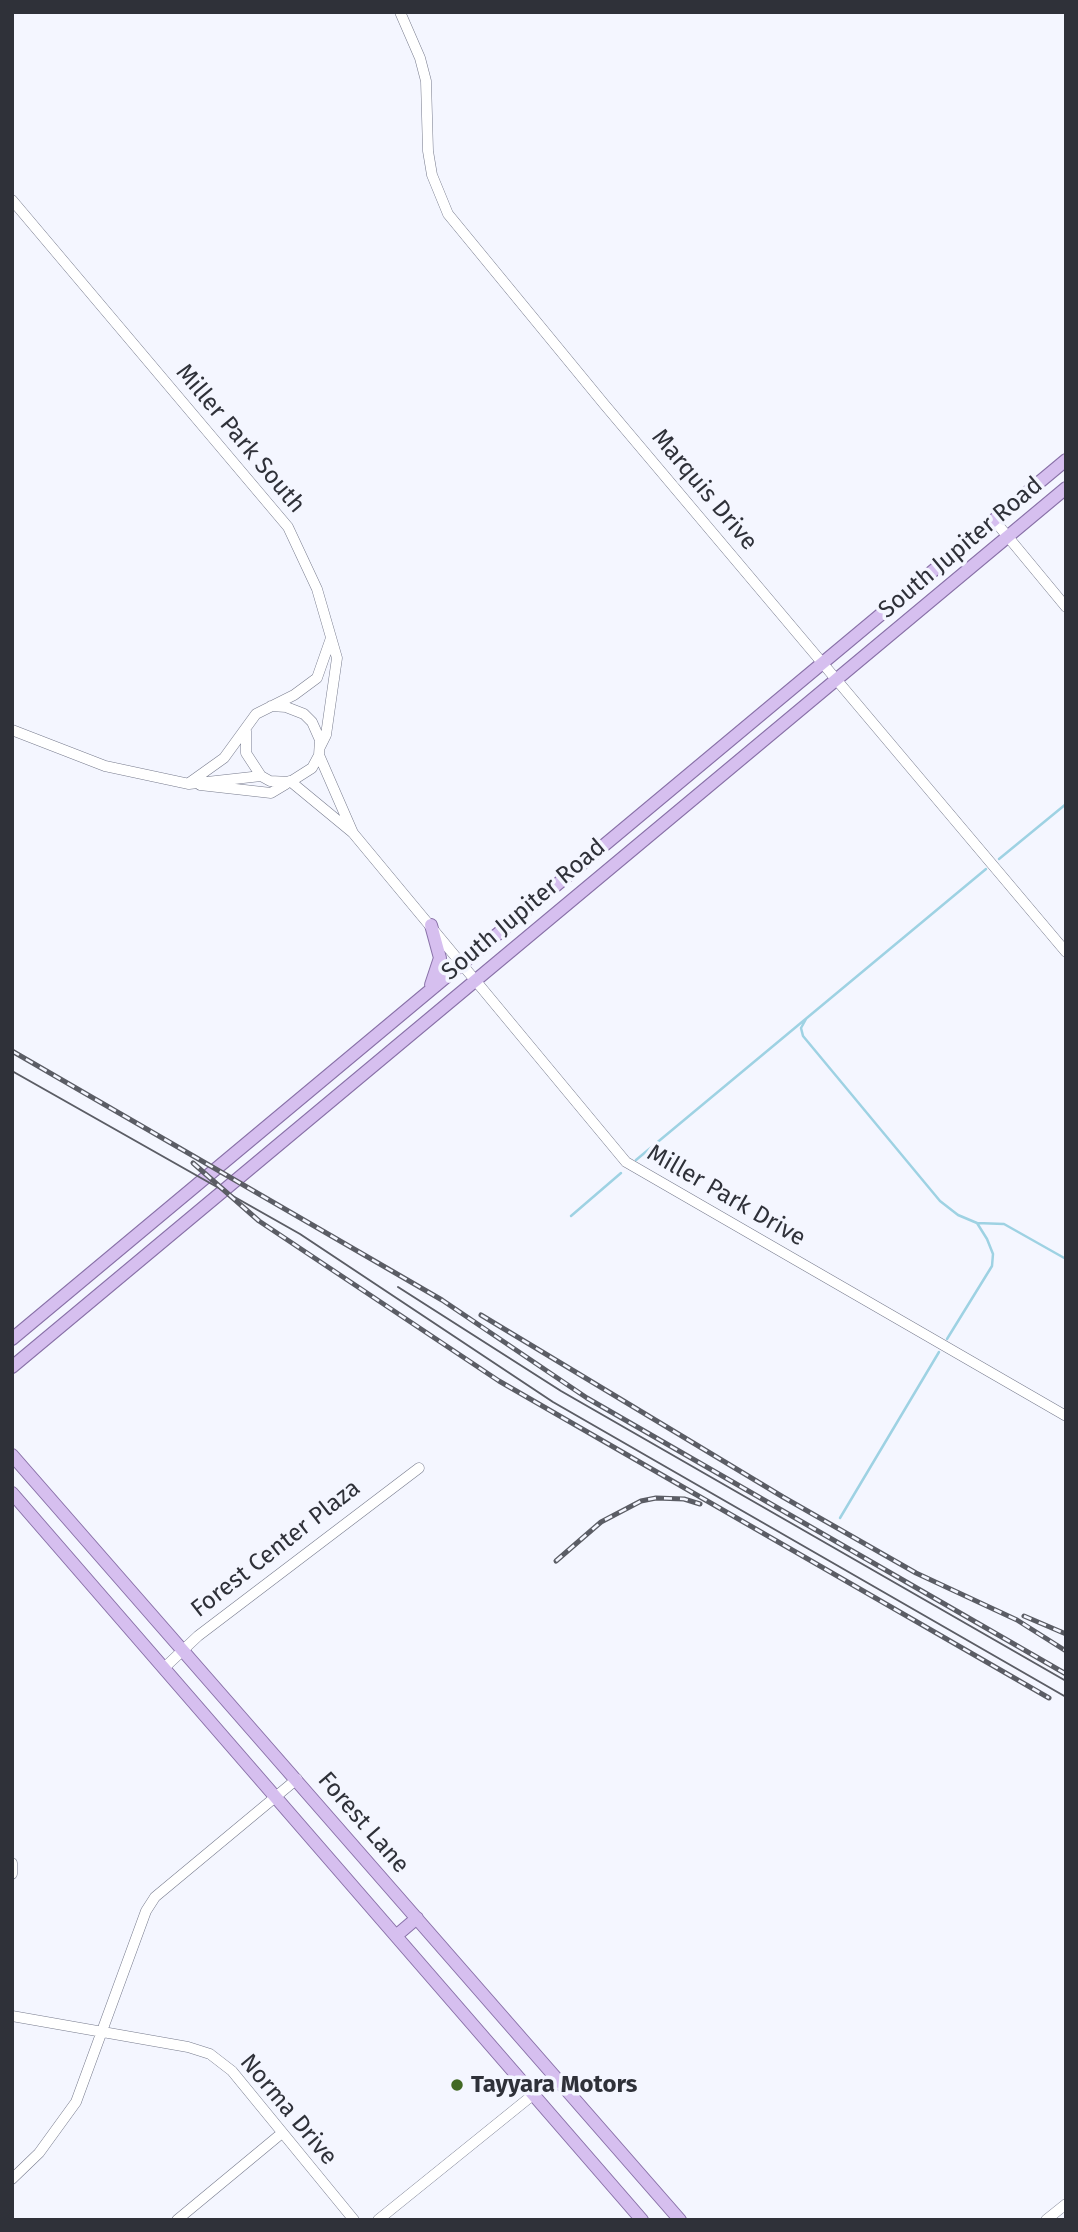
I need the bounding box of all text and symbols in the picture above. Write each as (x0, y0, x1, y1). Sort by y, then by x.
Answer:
street label: Miller Park South (169, 359, 311, 519)
street label: Marquis Drive (645, 424, 763, 556)
street label: South Jupiter Road (873, 471, 1049, 625)
street label: South Jupiter Road (436, 833, 612, 987)
street label: Miller Park Drive (642, 1139, 810, 1253)
street label: Forest Center Plaza (186, 1474, 366, 1624)
street label: Forest Lane (311, 1766, 415, 1880)
street label: Norma Drive (233, 2049, 343, 2171)
place label: Tayyara Motors (471, 2071, 637, 2099)
marker: Tayyara Motors (449, 2077, 465, 2093)

